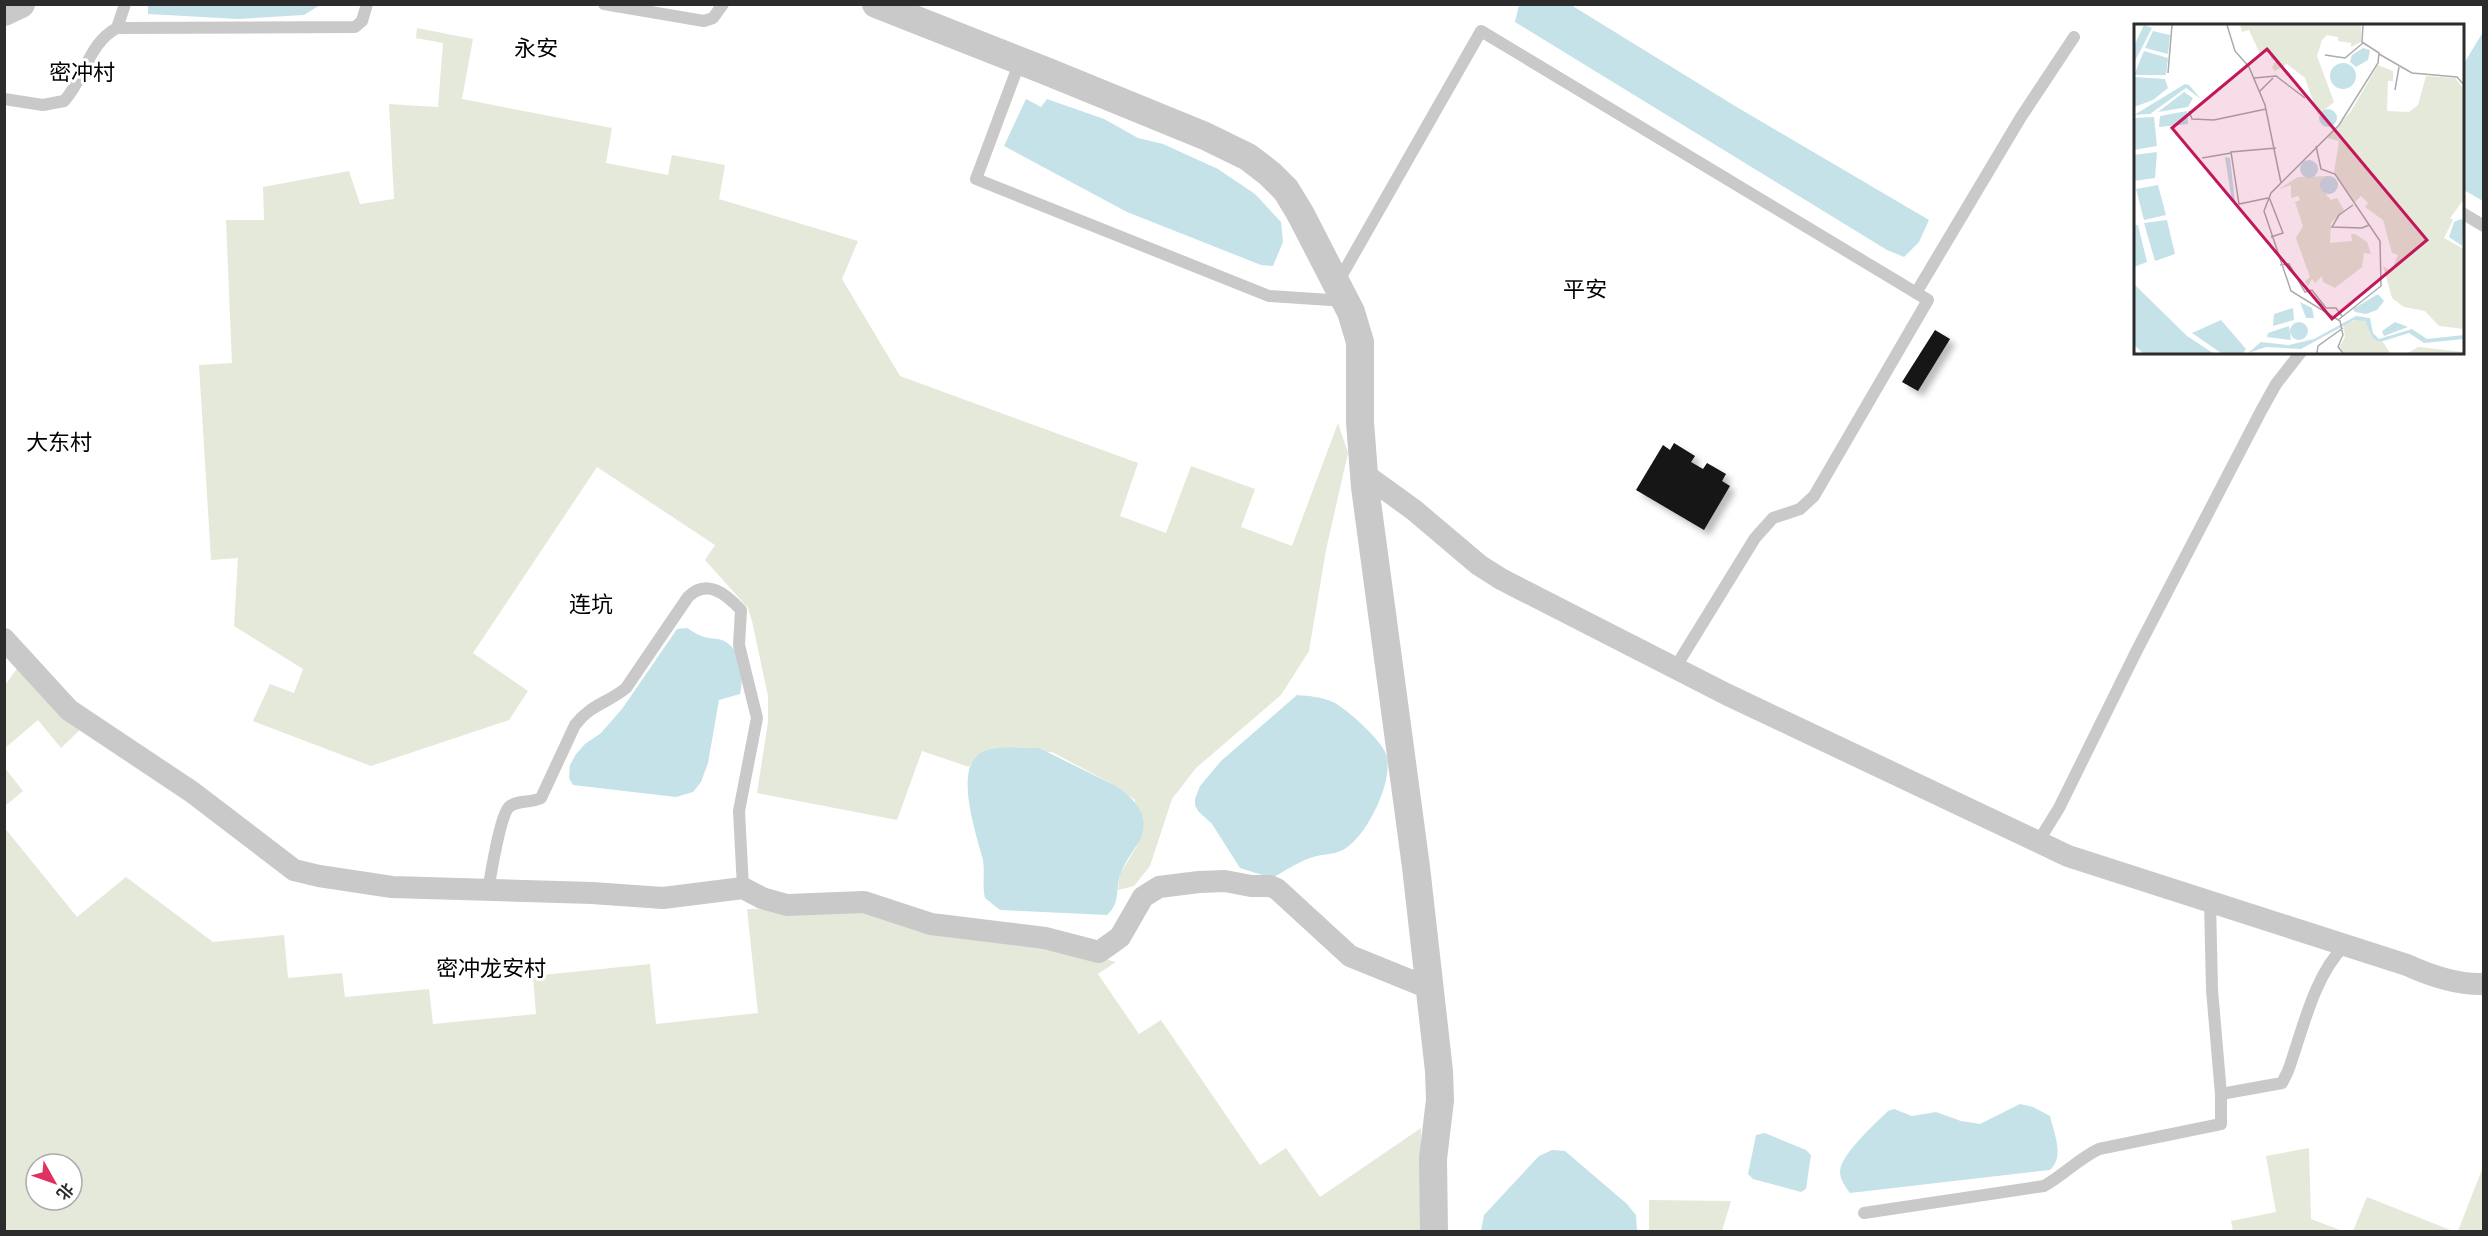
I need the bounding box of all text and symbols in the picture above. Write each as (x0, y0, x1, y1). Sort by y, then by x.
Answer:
inset map (2134, 24, 2464, 354)
district label: 永安 (514, 32, 558, 62)
district label: 密冲村 (49, 56, 115, 86)
district label: 平安 (1563, 273, 1607, 303)
district label: 大东村 (26, 426, 92, 456)
district label: 连坑 (569, 588, 613, 618)
district label: 密冲龙安村 (436, 952, 546, 982)
north arrow (24, 1152, 84, 1212)
text: 北 (52, 1178, 79, 1205)

